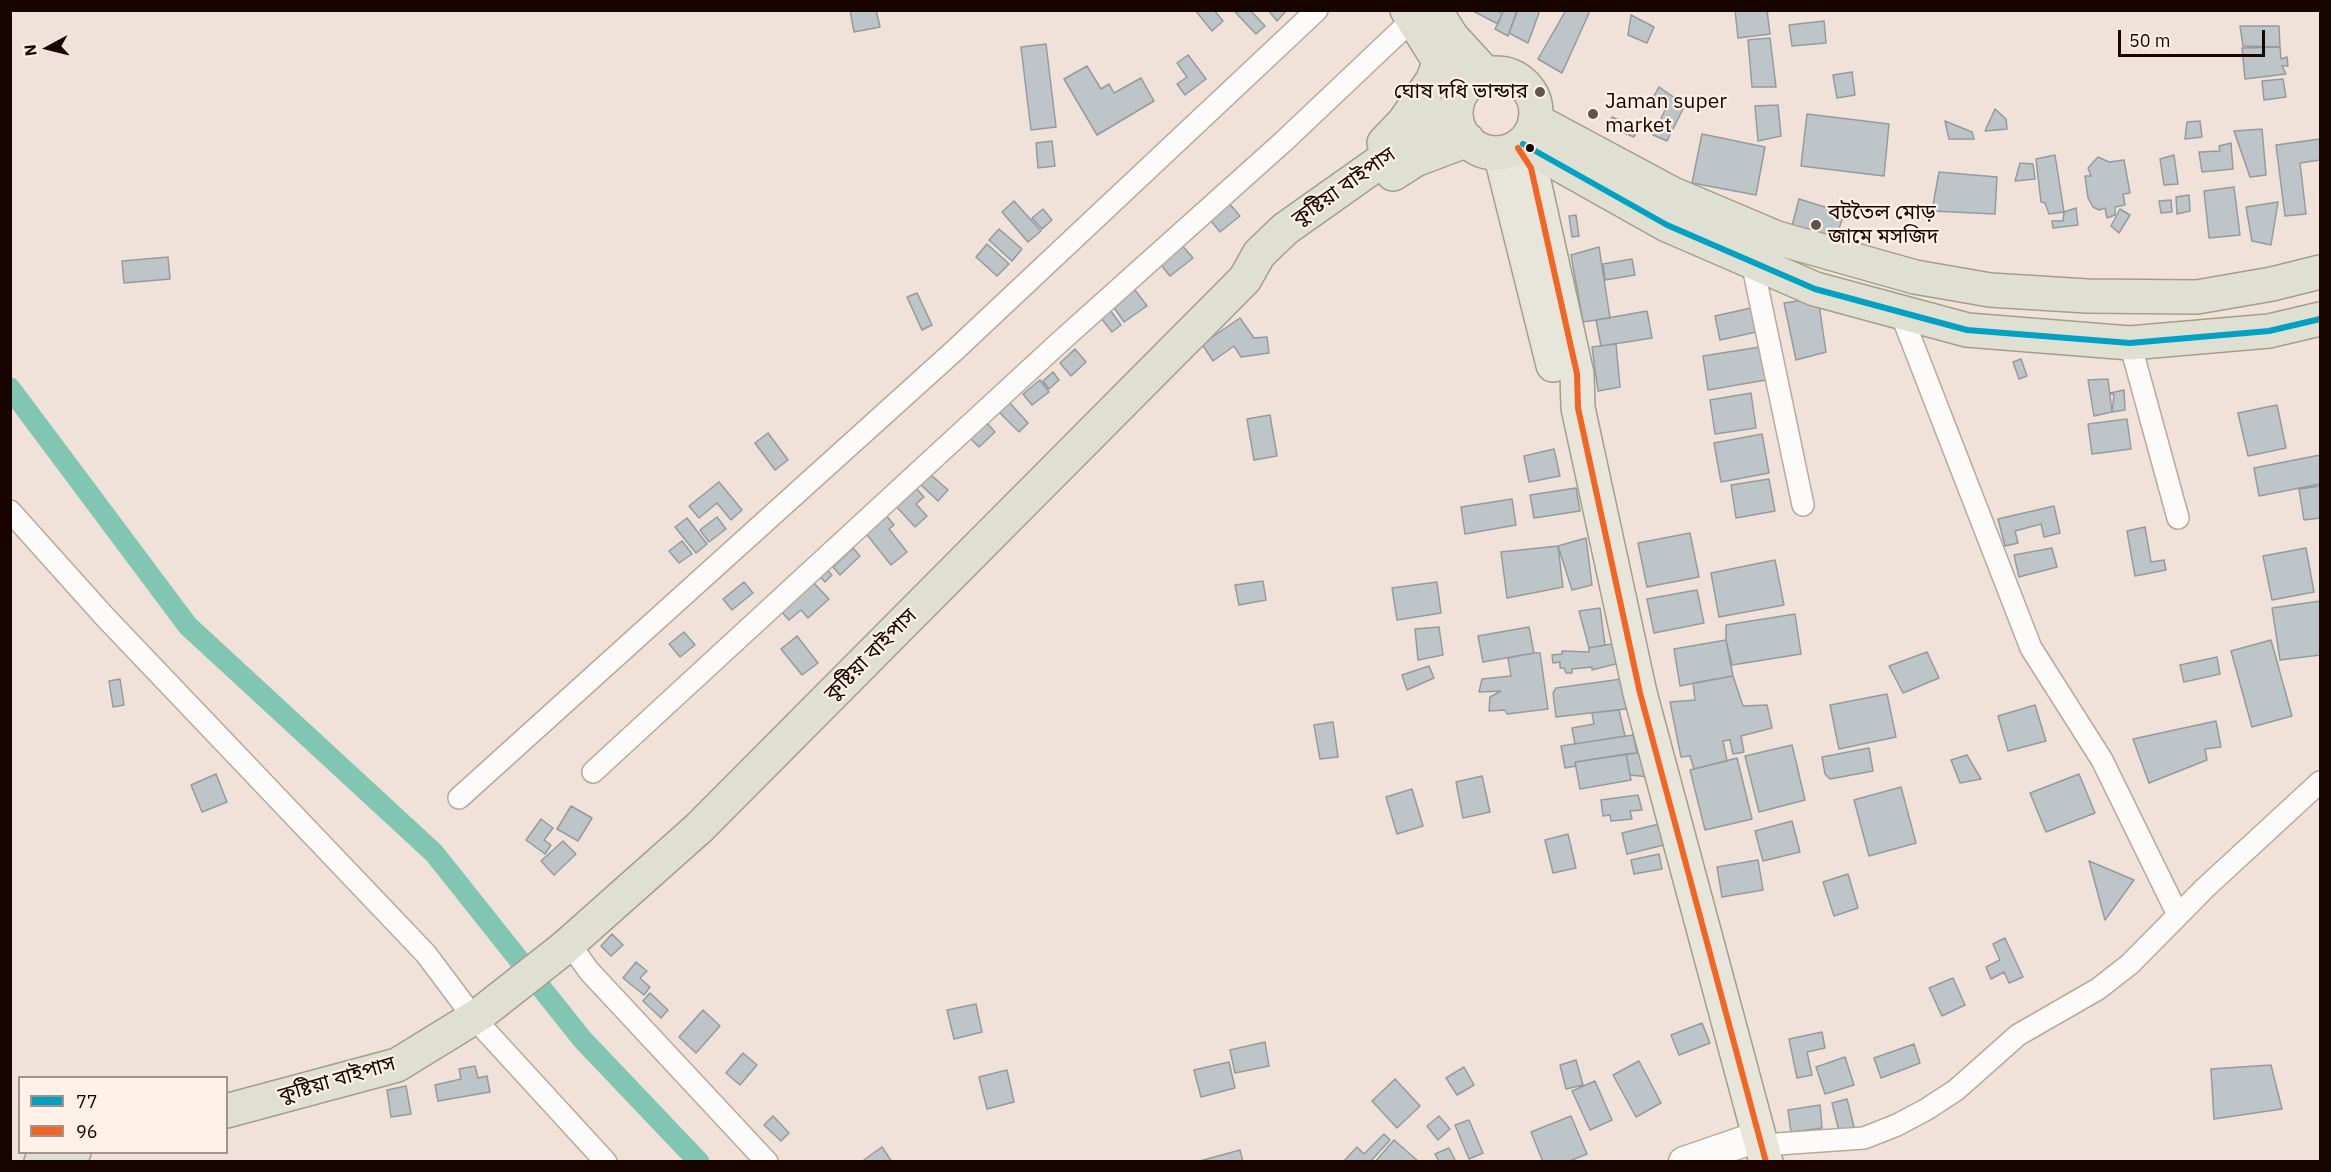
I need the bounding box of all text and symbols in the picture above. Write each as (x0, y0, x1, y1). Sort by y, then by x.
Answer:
north arrow (18, 18, 78, 78)
scale bar (2121, 18, 2268, 56)
text: 50 m (2129, 29, 2171, 52)
text: N (20, 43, 41, 57)
place label: ঘোষ দধি ভান্ডার (1394, 79, 1528, 105)
marker: ঘোষ দধি ভান্ডার (1533, 85, 1547, 99)
place label: Jaman super market (1605, 89, 1727, 139)
marker: Jaman super market (1586, 107, 1600, 121)
street label: কুষ্টিয়া বাইপাস (1287, 142, 1401, 232)
unlabelled marker (1524, 142, 1536, 154)
place label: বটতৈল মোড় জামে মসজিদ (1828, 200, 1938, 250)
marker: বটতৈল মোড় জামে মসজিদ (1809, 218, 1823, 232)
street label: কুষ্টিয়া বাইপাস (820, 604, 922, 706)
street label: কুষ্টিয়া বাইপাস (276, 1051, 398, 1109)
legend (18, 1076, 228, 1154)
text: 77 (76, 1090, 98, 1113)
text: 96 (76, 1120, 98, 1143)

